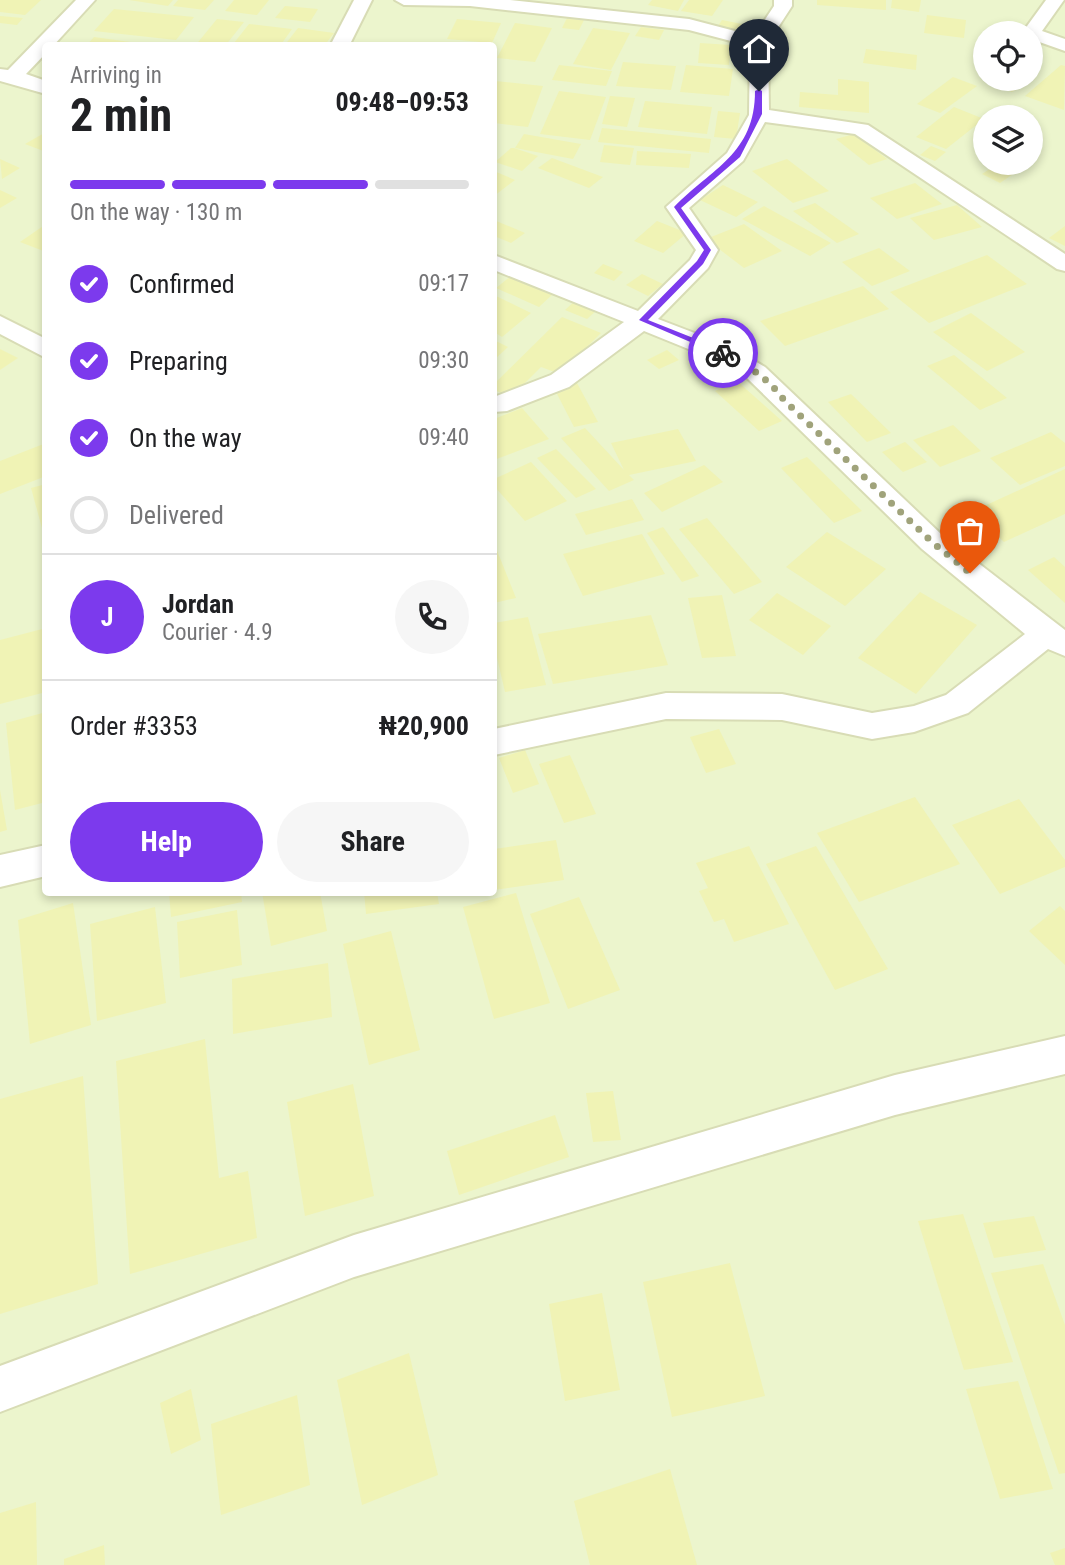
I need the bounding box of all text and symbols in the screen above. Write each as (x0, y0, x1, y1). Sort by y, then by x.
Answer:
pin (729, 19, 789, 91)
map controls (973, 21, 1043, 175)
button: locate (973, 21, 1043, 91)
icon: home (740, 30, 778, 68)
text: Arriving in (70, 62, 162, 89)
text: 09:48–09:53 (335, 87, 469, 117)
text: 2 min (70, 88, 172, 142)
button: layers (973, 105, 1043, 175)
text: On the way · 130 m (70, 199, 242, 226)
icon: check (70, 265, 108, 303)
text: Confirmed (129, 269, 235, 299)
text: 09:17 (418, 270, 469, 297)
courier (688, 318, 758, 388)
icon: bike (704, 334, 742, 372)
icon: check (70, 342, 108, 380)
text: Preparing (129, 346, 228, 376)
text: 09:30 (418, 347, 469, 374)
icon: check (70, 419, 108, 457)
text: On the way (129, 423, 242, 453)
text: 09:40 (418, 424, 469, 451)
text: Delivered (129, 500, 224, 530)
pin (940, 501, 1000, 573)
icon: bag (951, 512, 989, 550)
button: phone (395, 580, 469, 654)
text: Jordan (162, 589, 234, 619)
text: J (101, 602, 113, 632)
text: Courier · 4.9 (162, 619, 273, 646)
text: Order #3353 (70, 711, 198, 741)
text: ₦20,900 (378, 711, 469, 741)
button: Help (70, 802, 263, 882)
button: Share (277, 802, 469, 882)

